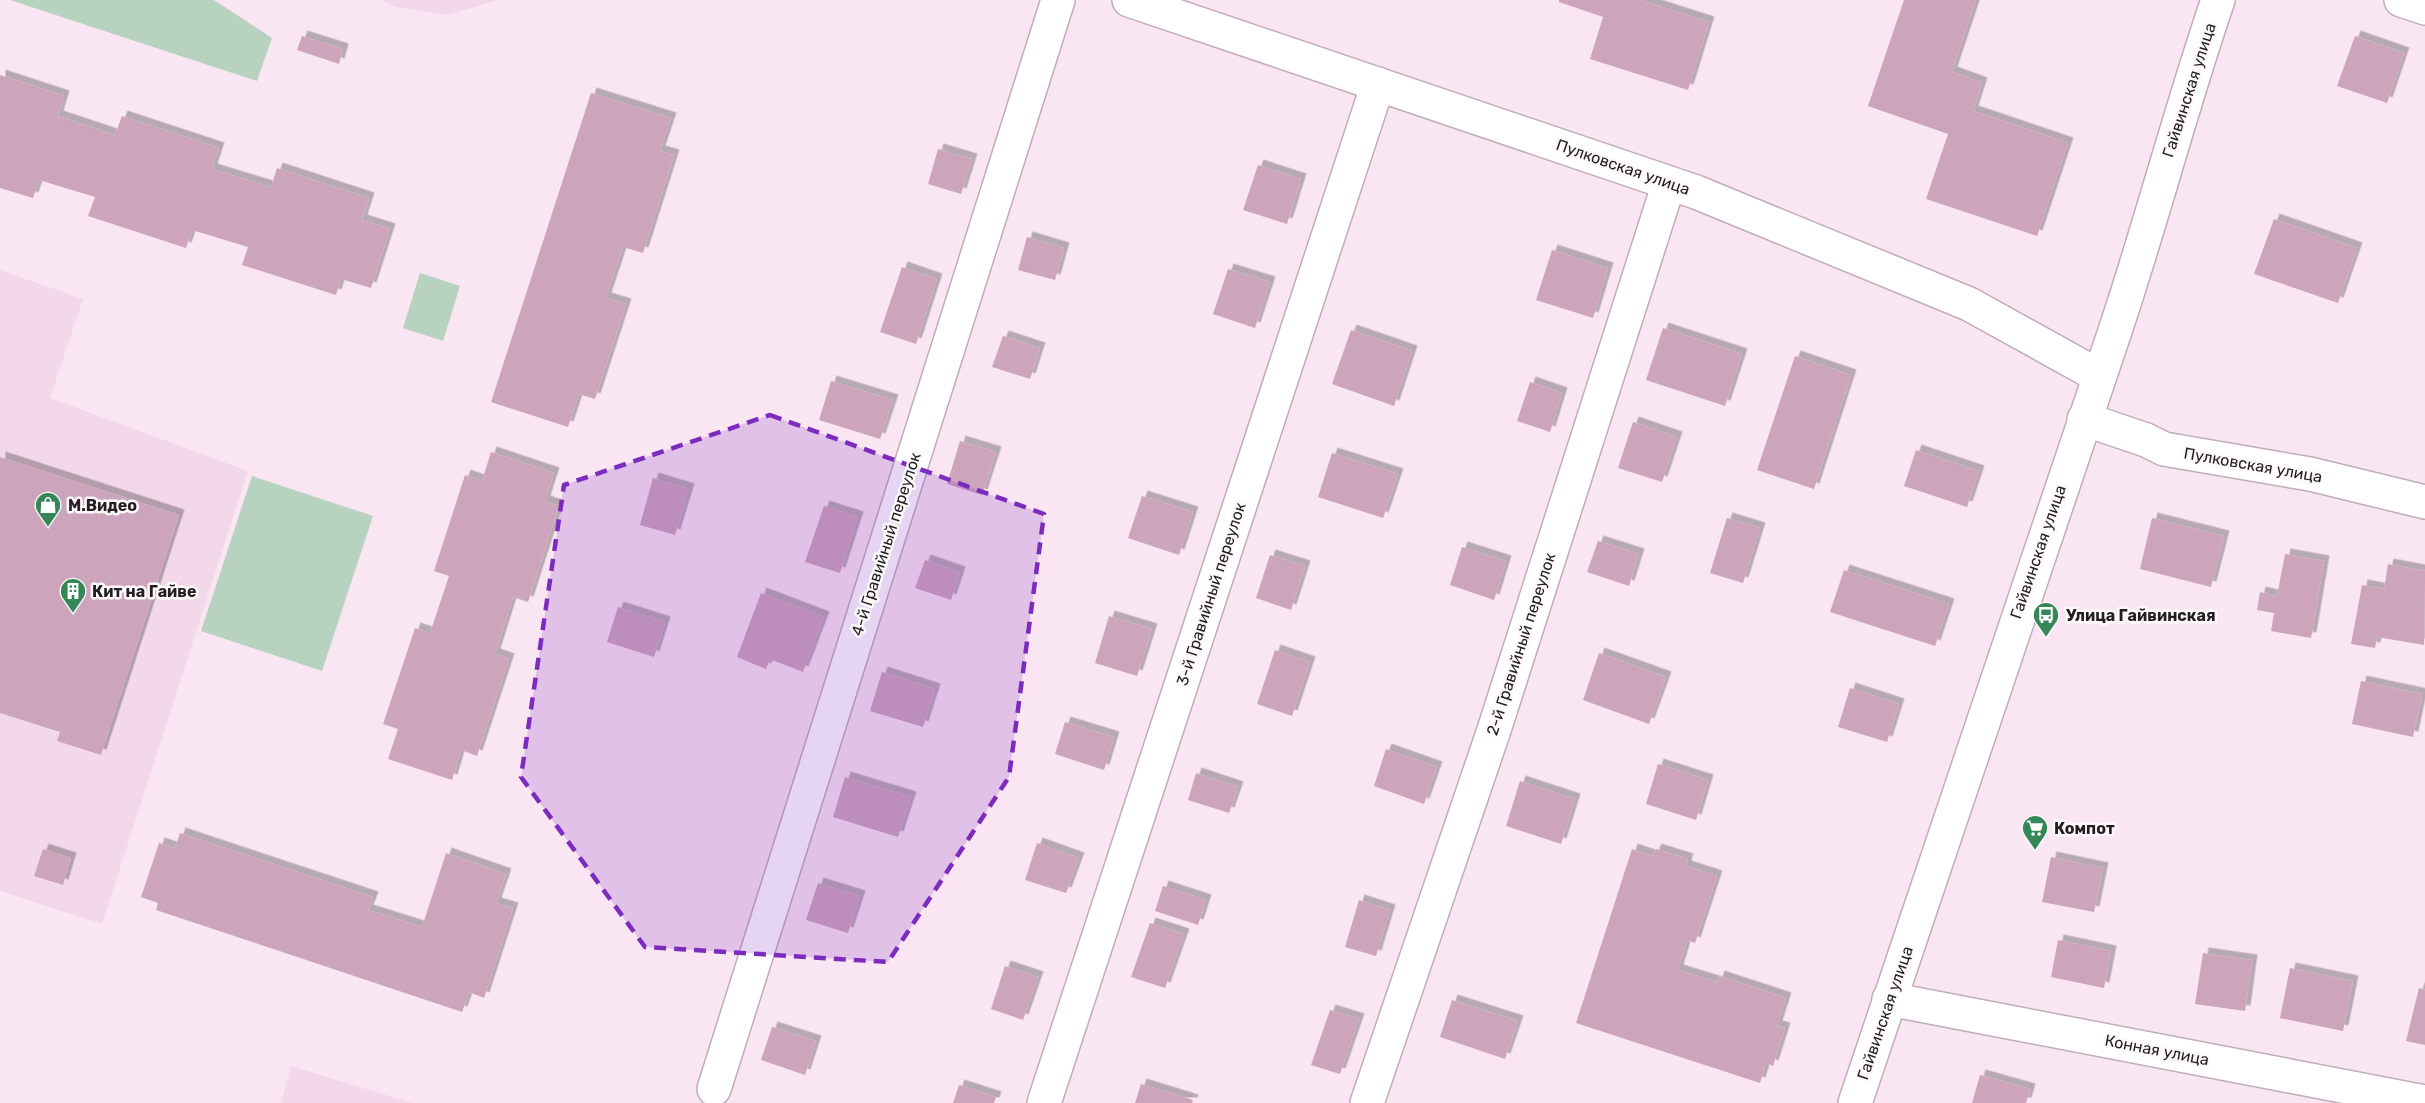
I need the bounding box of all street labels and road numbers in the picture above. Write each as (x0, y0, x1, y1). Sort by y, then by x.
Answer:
street label: Гайвинская улица (2158, 20, 2220, 160)
street label: Пулковская улица (1554, 135, 1692, 199)
street label: Пулковская улица (2182, 443, 2324, 487)
street label: 4-й Гравийный переулок (847, 449, 925, 638)
street label: Гайвинская улица (2006, 483, 2070, 621)
street label: 3-й Гравийный переулок (1172, 500, 1250, 688)
street label: 2-й Гравийный переулок (1482, 550, 1560, 738)
street label: Гайвинская улица (1853, 944, 1917, 1082)
street label: Конная улица (2103, 1031, 2211, 1069)

